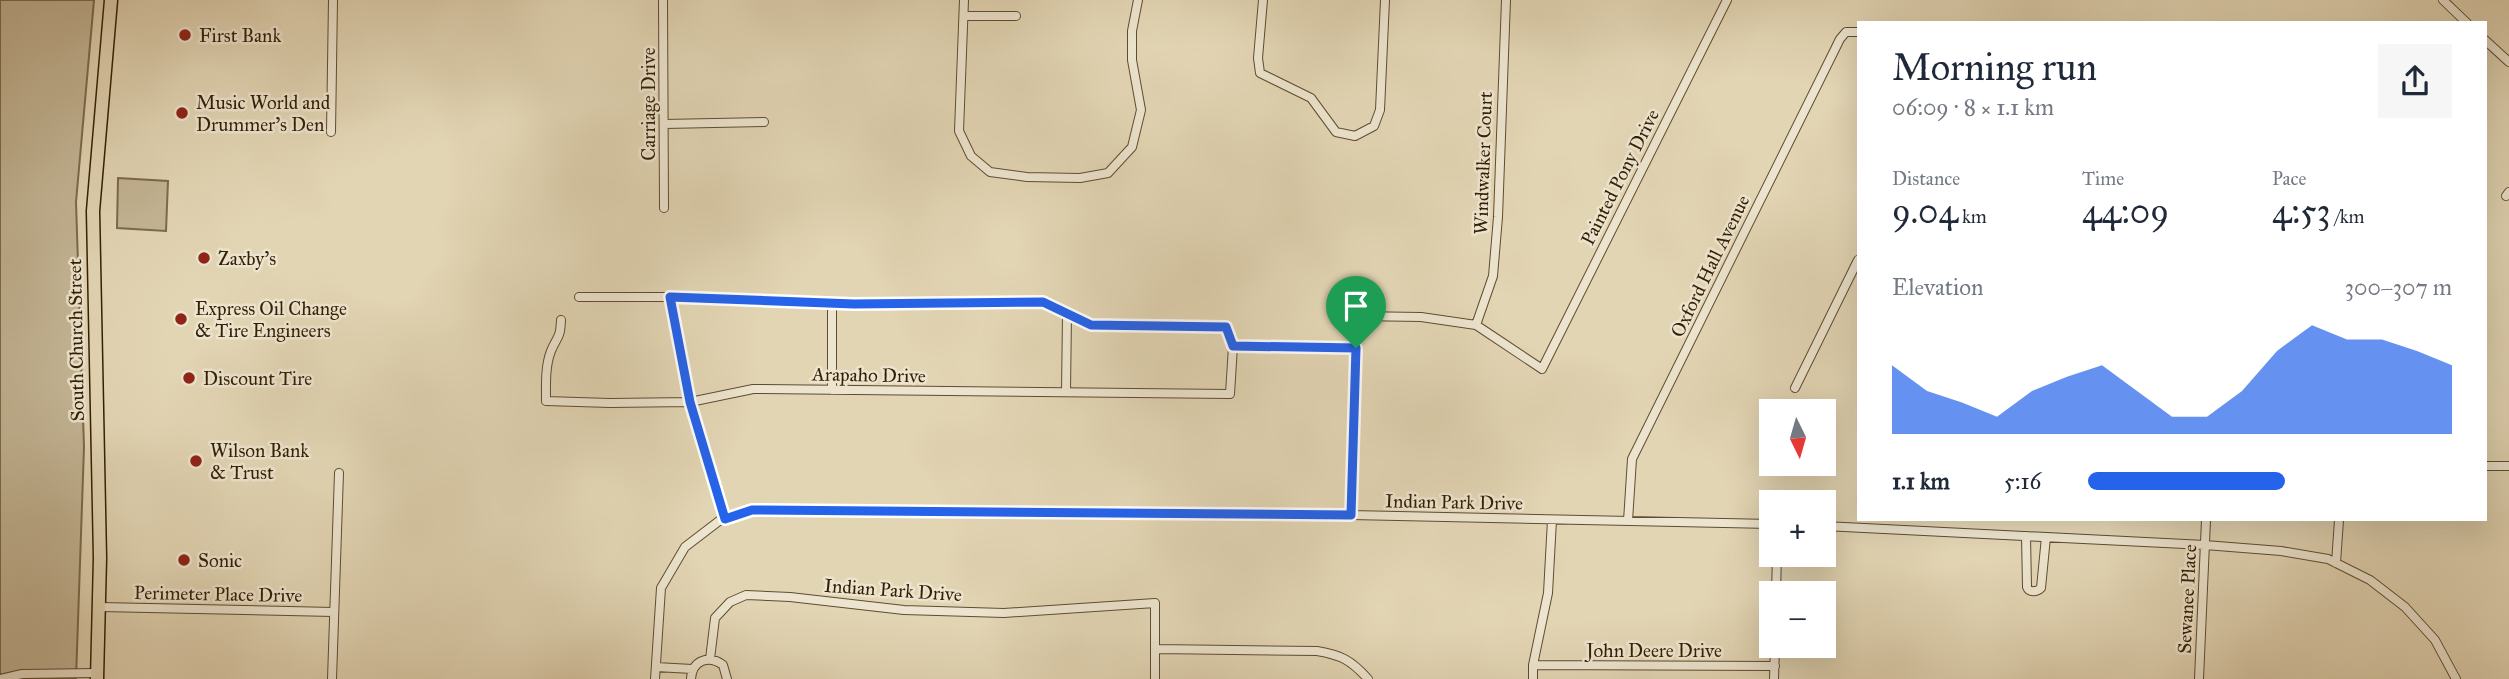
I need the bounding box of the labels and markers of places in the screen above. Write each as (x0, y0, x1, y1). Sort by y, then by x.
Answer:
place label: First Bank (199, 24, 281, 47)
marker: First Bank (177, 27, 193, 43)
place label: Music World and Drummer's Den (196, 91, 331, 136)
marker: Music World and Drummer's Den (174, 105, 190, 121)
place label: Zaxby's (218, 247, 276, 270)
marker: Zaxby's (196, 250, 212, 266)
pin (1326, 276, 1386, 348)
place label: Express Oil Change & Tire Engineers (195, 297, 347, 343)
marker: Express Oil Change & Tire Engineers (173, 311, 189, 327)
place label: Discount Tire (203, 367, 312, 390)
marker: Discount Tire (181, 370, 197, 386)
place label: Wilson Bank & Trust (210, 439, 309, 484)
marker: Wilson Bank & Trust (188, 453, 204, 469)
place label: Sonic (198, 549, 242, 572)
marker: Sonic (176, 552, 192, 568)

